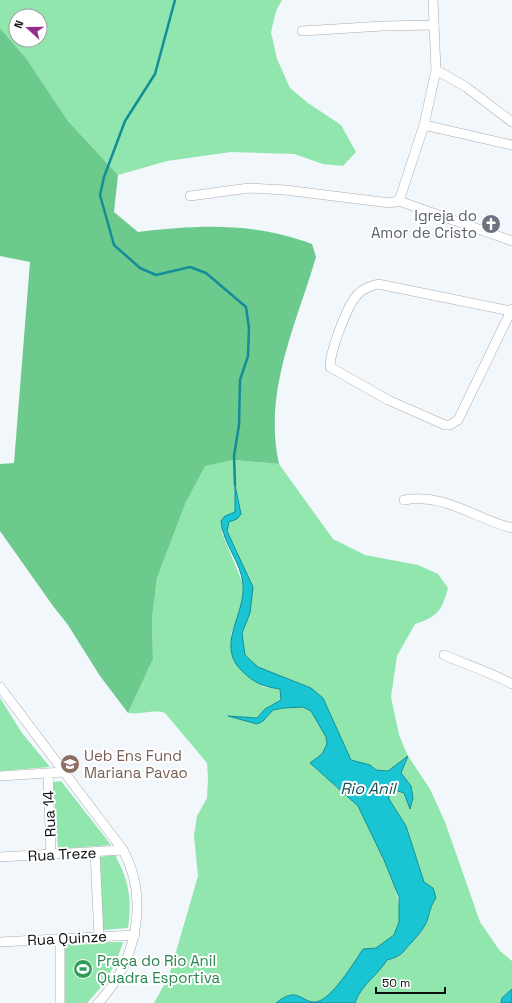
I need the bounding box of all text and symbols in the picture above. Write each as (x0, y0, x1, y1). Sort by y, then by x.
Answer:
north arrow (8, 8, 48, 48)
text: N (11, 18, 27, 30)
place label: Igreja do Amor de Cristo (371, 206, 477, 242)
church icon: Igreja do Amor de Cristo (480, 213, 502, 235)
place label: Ueb Ens Fund Mariana Pavao (84, 746, 188, 782)
school or university icon: Ueb Ens Fund Mariana Pavao (59, 753, 81, 775)
water label: Rio Anil (340, 778, 398, 799)
street label: Rua 14 (38, 790, 60, 838)
street label: Rua Treze (27, 843, 97, 865)
street label: Rua Quinze (27, 926, 107, 950)
place label: Praça do Rio Anil Quadra Esportiva (97, 951, 221, 987)
sports icon: Praça do Rio Anil Quadra Esportiva (72, 958, 94, 980)
scale bar (376, 969, 445, 995)
text: 50 m (382, 975, 410, 991)

